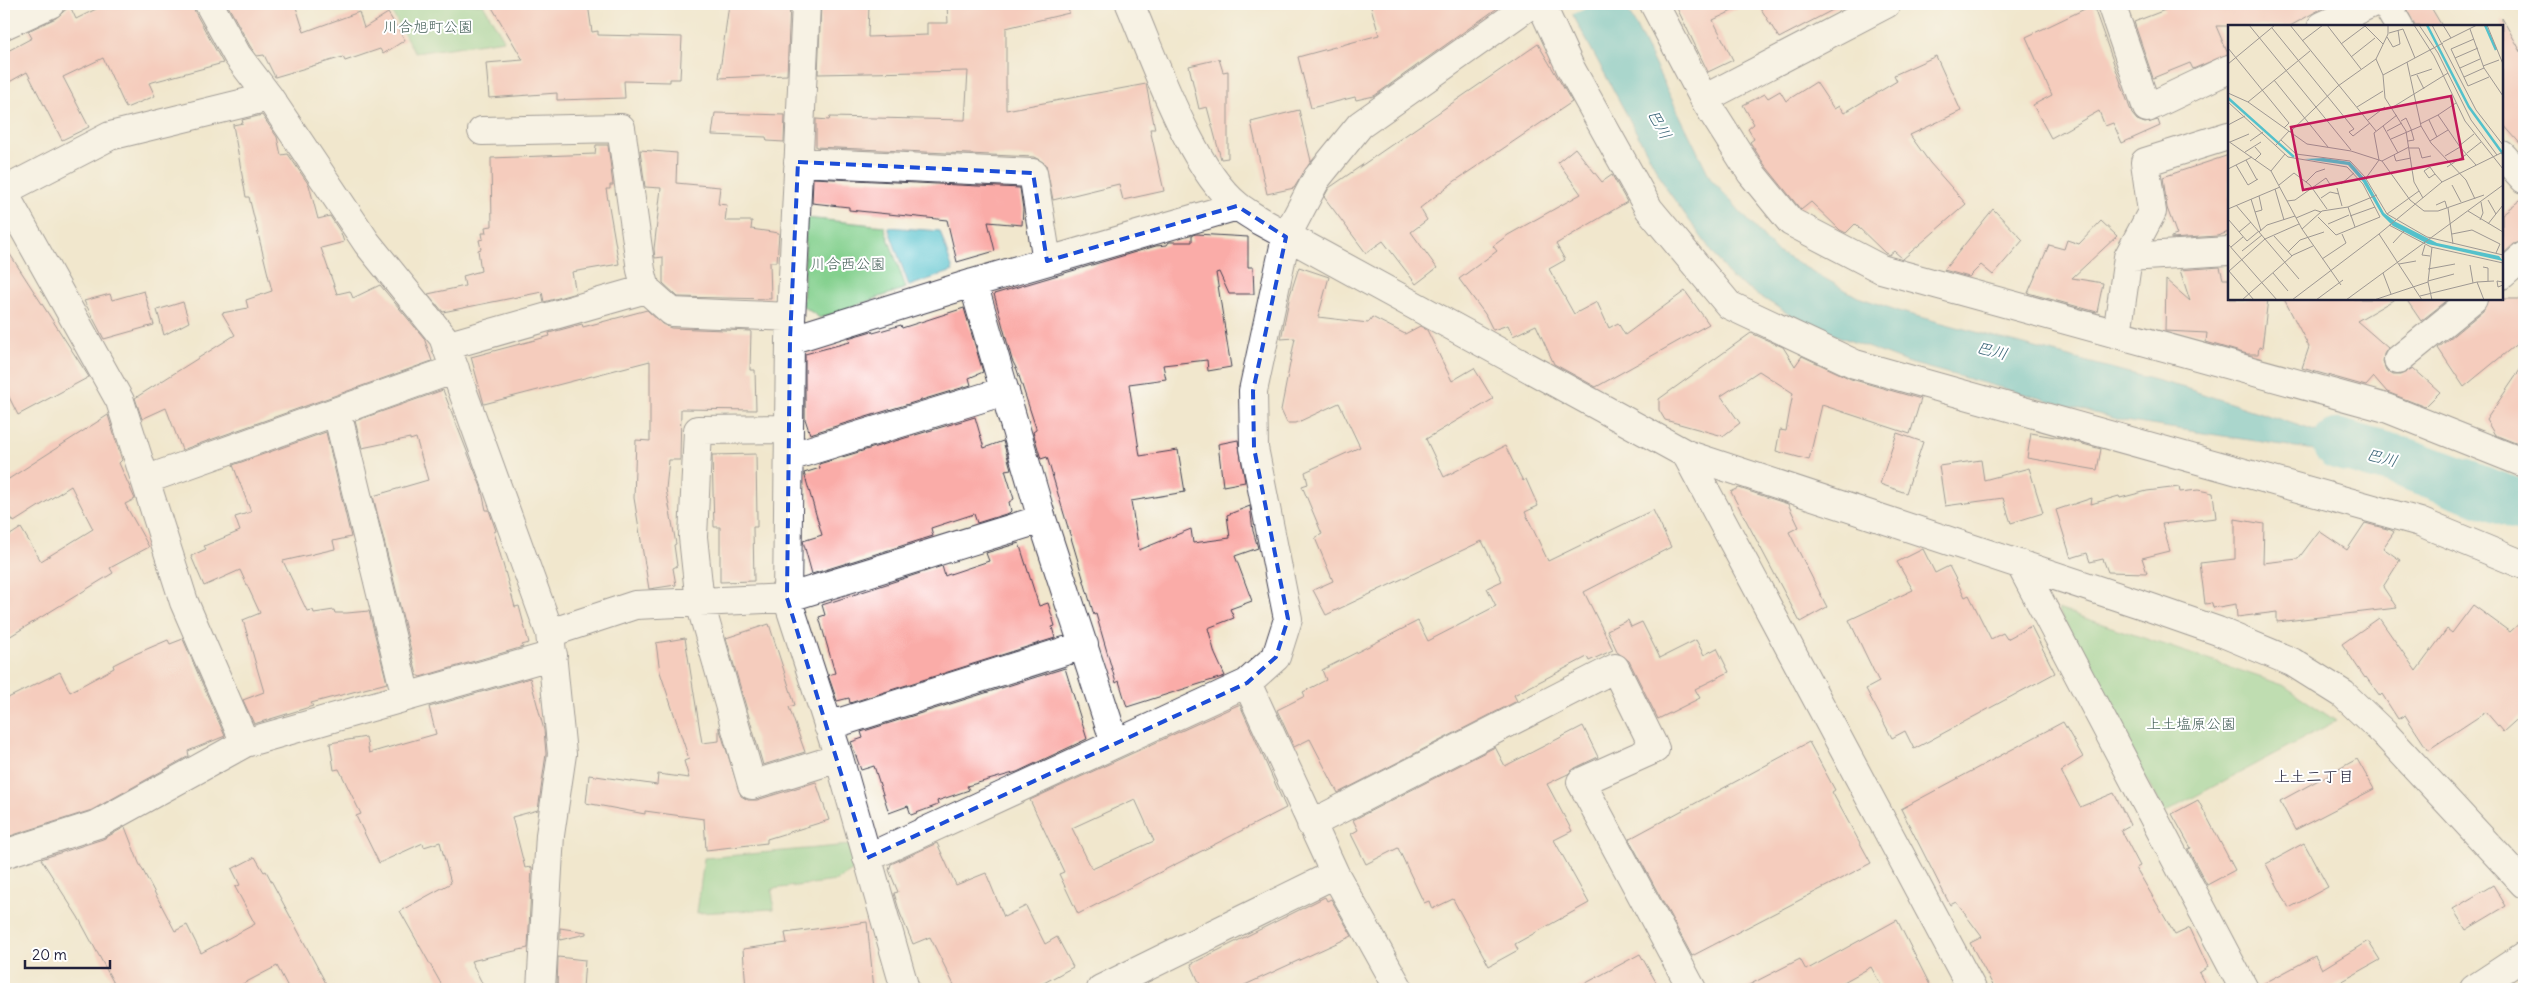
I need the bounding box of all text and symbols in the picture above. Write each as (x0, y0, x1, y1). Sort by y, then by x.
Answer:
park label: 川合旭町公園 (383, 17, 473, 36)
inset map (2228, 25, 2503, 300)
water label: 巴川 (1644, 105, 1676, 143)
park label: 川合西公園 (810, 254, 886, 273)
water label: 巴川 (1974, 336, 2010, 364)
water label: 巴川 (2364, 443, 2400, 471)
park label: 上土塩原公園 (2146, 714, 2236, 733)
district label: 上土二丁目 (2274, 766, 2354, 786)
scale bar (25, 938, 110, 970)
text: 20 m (32, 945, 67, 964)

